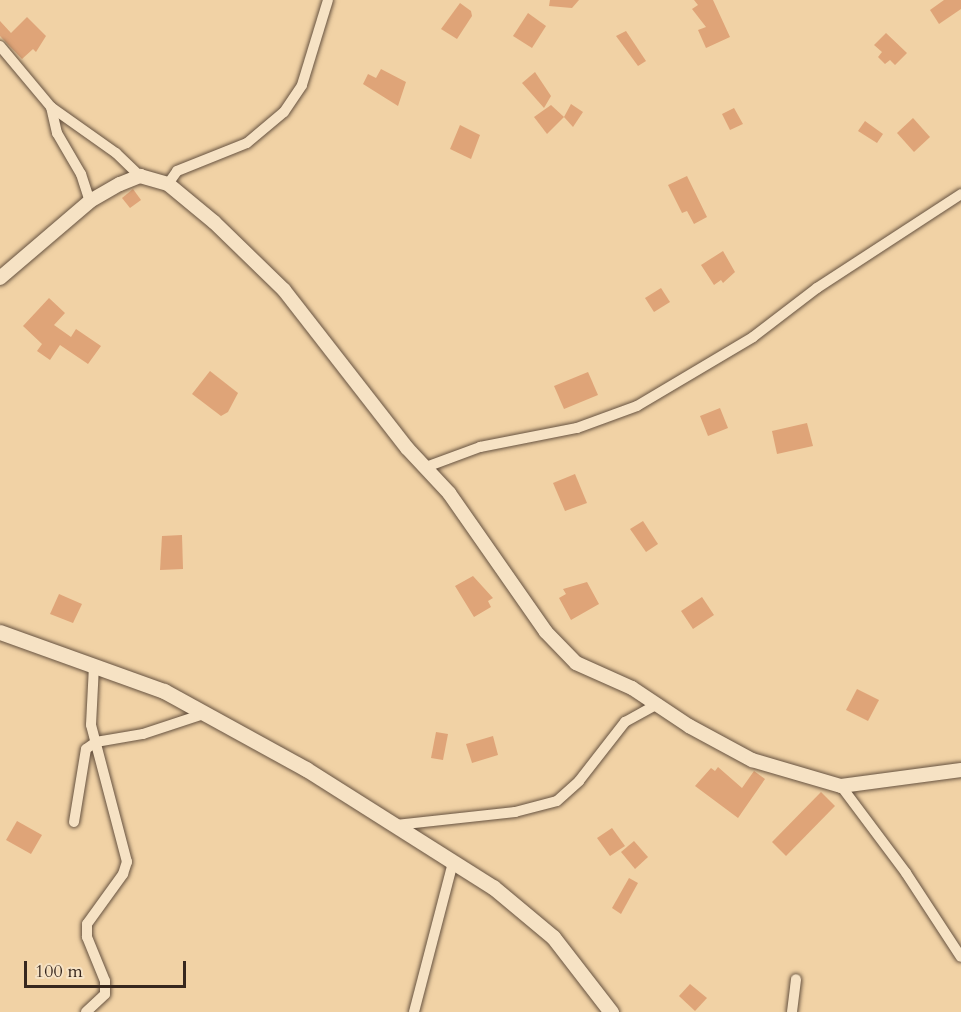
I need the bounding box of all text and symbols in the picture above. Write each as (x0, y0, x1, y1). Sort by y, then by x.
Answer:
scale bar (27, 949, 189, 987)
text: 100 m (35, 959, 83, 984)

